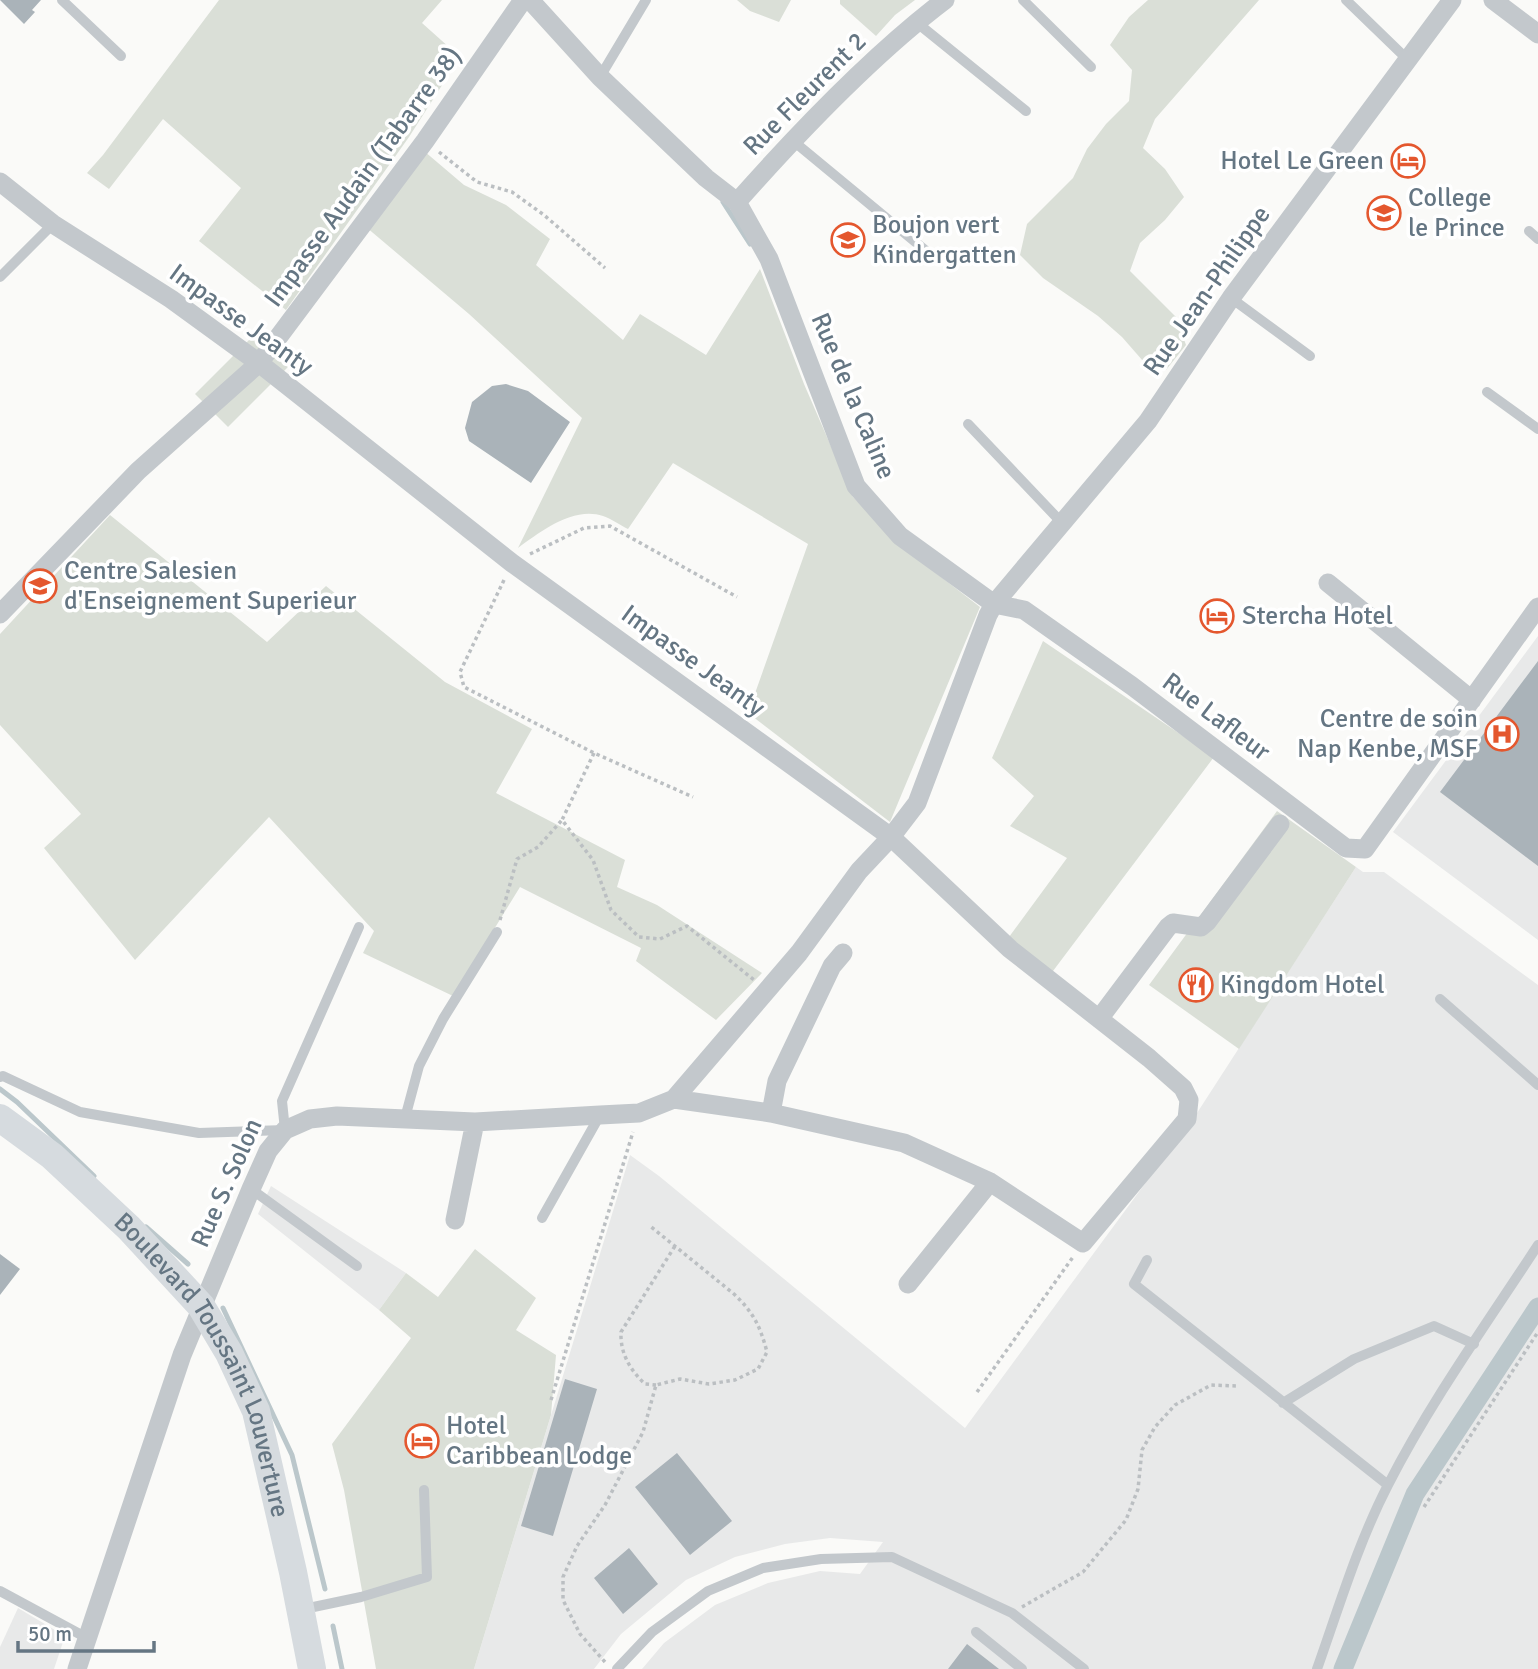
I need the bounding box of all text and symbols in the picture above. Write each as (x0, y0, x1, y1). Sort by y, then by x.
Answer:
street label: Rue Fleurent 2 (737, 26, 873, 162)
street label: Impasse Audain (Tabarre 38) (258, 40, 468, 314)
hotel icon: Hotel Le Green (1389, 142, 1427, 180)
place label: Hotel Le Green (1220, 145, 1384, 177)
place label: College le Prince (1408, 182, 1505, 244)
school or university icon: College le Prince (1365, 194, 1403, 232)
street label: Rue Jean-Philippe (1136, 200, 1278, 382)
place label: Boujon vert Kindergatten (872, 209, 1017, 271)
school or university icon: Boujon vert Kindergatten (829, 221, 867, 259)
street label: Impasse Jeanty (163, 257, 319, 383)
street label: Rue de la Caline (804, 308, 902, 484)
place label: Centre Salesien d'Enseignement Superieur (64, 555, 357, 617)
school or university icon: Centre Salesien d'Enseignement Superieur (21, 567, 59, 605)
hotel icon: Stercha Hotel (1198, 597, 1236, 635)
street label: Impasse Jeanty (615, 598, 771, 724)
place label: Stercha Hotel (1242, 600, 1393, 632)
street label: Rue Lafleur (1156, 666, 1277, 768)
place label: Centre de soin Nap Kenbe, MSF (1297, 703, 1478, 765)
hospital icon: Centre de soin Nap Kenbe, MSF (1483, 715, 1521, 753)
restaurant icon: Kingdom Hotel (1177, 966, 1215, 1004)
place label: Kingdom Hotel (1220, 969, 1385, 1001)
street label: Rue S. Solon (184, 1113, 270, 1253)
street label: Boulevard Toussaint Louverture (107, 1206, 296, 1520)
place label: Hotel Caribbean Lodge (446, 1410, 632, 1472)
hotel icon: Hotel Caribbean Lodge (403, 1422, 441, 1460)
scale bar (18, 1610, 154, 1654)
text: 50 m (28, 1621, 72, 1647)

